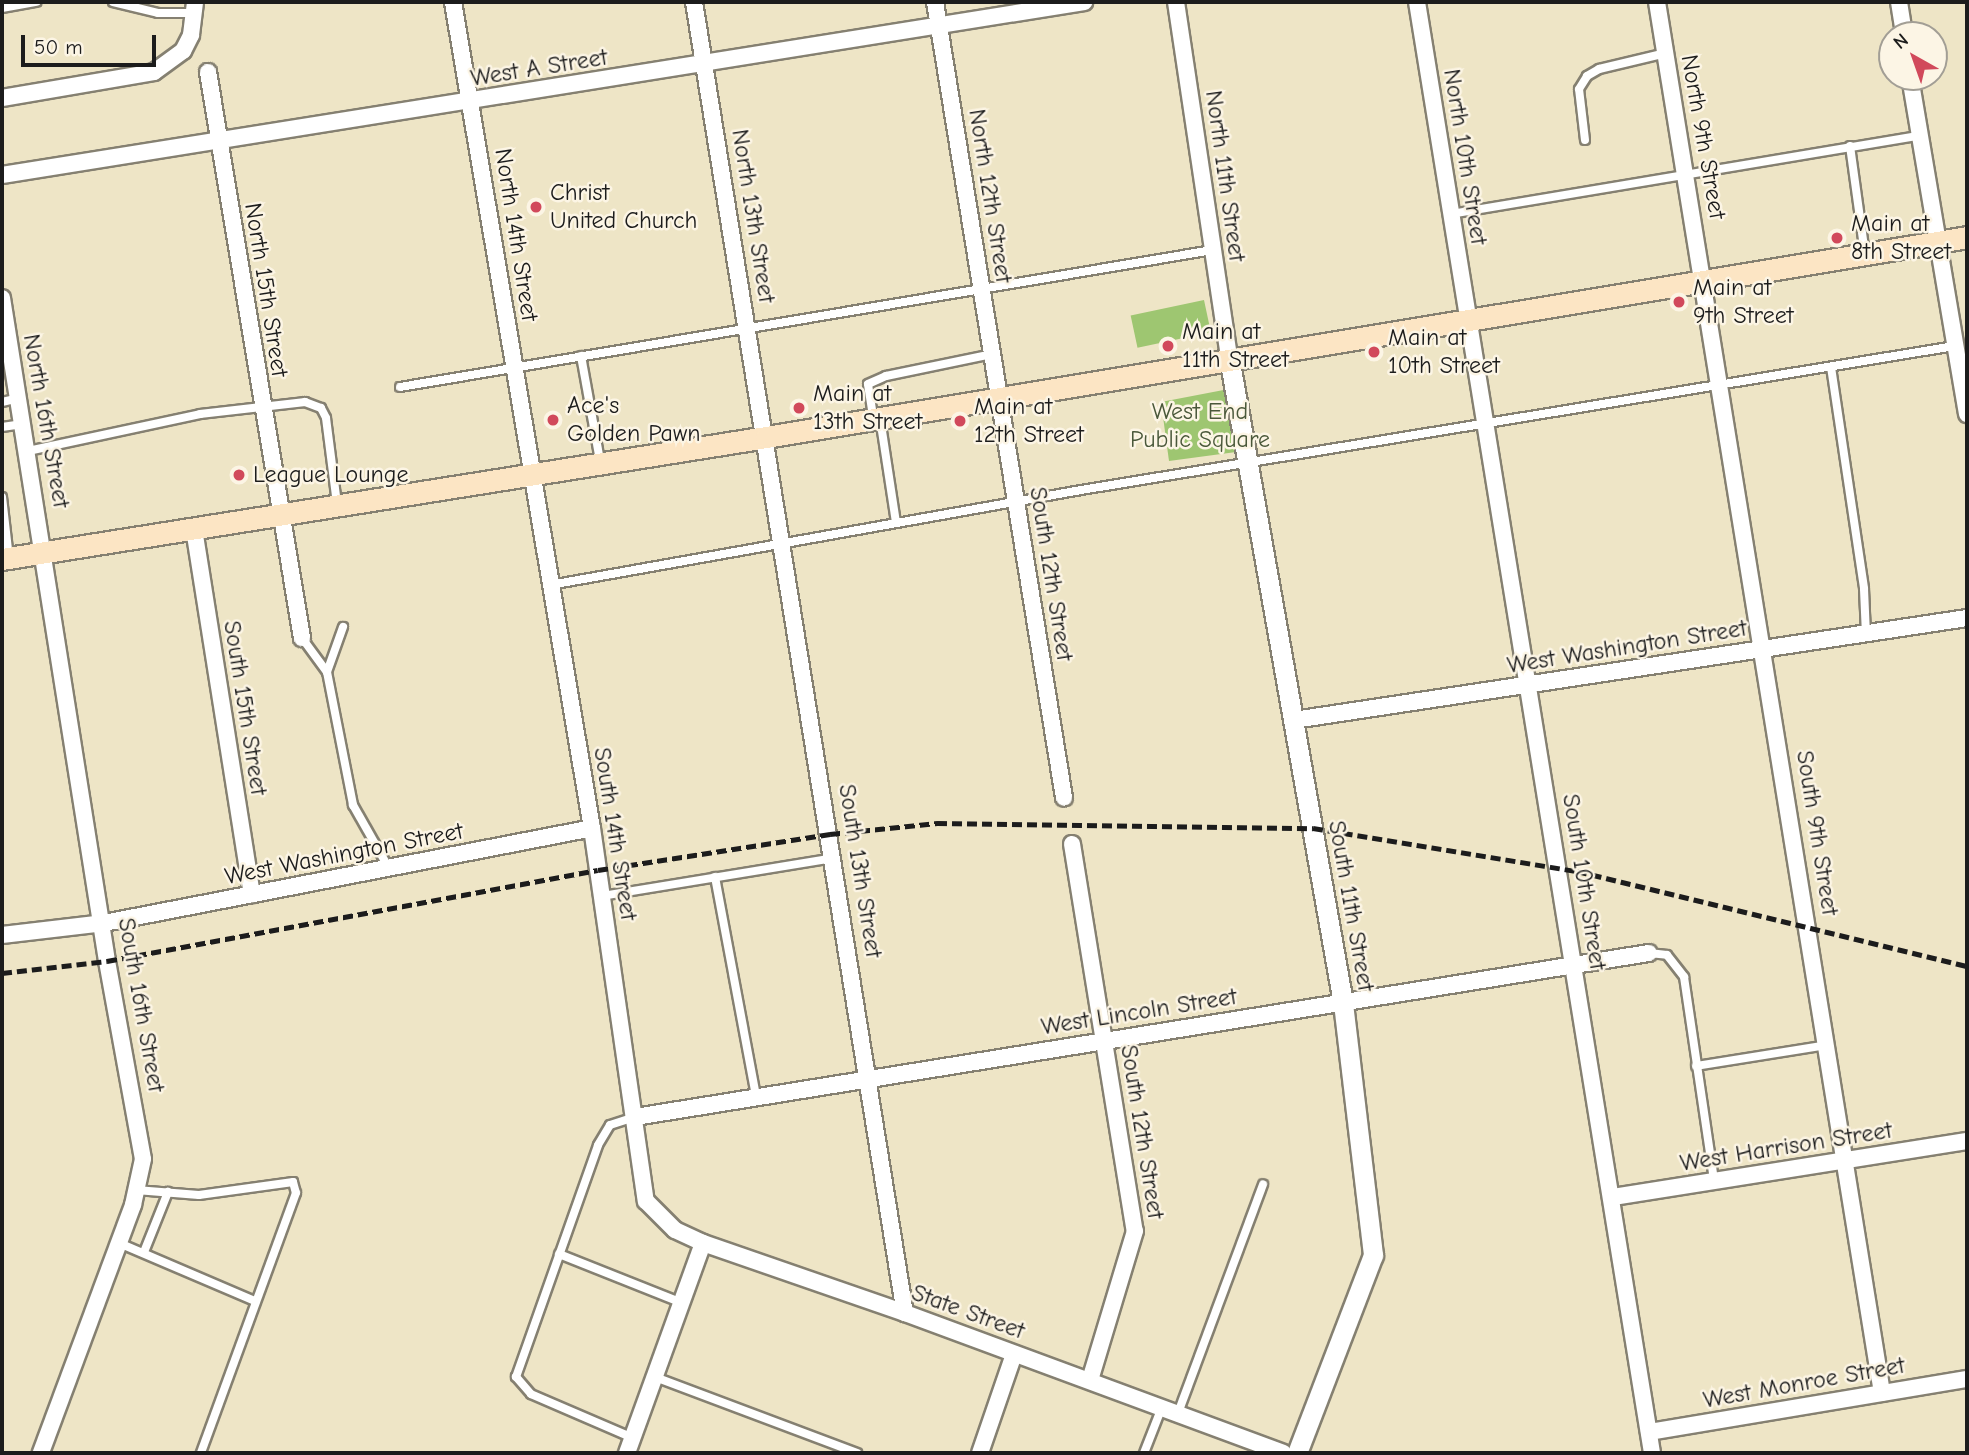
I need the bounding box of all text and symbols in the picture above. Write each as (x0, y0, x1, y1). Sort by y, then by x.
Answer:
scale bar (24, 21, 159, 65)
north arrow (1878, 21, 1948, 91)
text: N (1889, 29, 1913, 54)
text: 50 m (34, 35, 83, 59)
street label: West A Street (469, 43, 609, 93)
street label: North 9th Street (1674, 53, 1732, 221)
street label: North 10th Street (1437, 67, 1493, 247)
street label: North 11th Street (1199, 89, 1251, 263)
street label: North 12th Street (962, 107, 1018, 285)
street label: North 13th Street (725, 127, 781, 305)
street label: North 14th Street (488, 146, 544, 324)
place label: Christ United Church (550, 179, 697, 235)
marker: Christ United Church (528, 199, 544, 215)
street label: North 15th Street (238, 201, 294, 379)
place label: Main at 8th Street (1851, 210, 1951, 266)
marker: Main at 8th Street (1829, 230, 1845, 246)
place label: Main at 9th Street (1693, 274, 1794, 330)
marker: Main at 9th Street (1671, 294, 1687, 310)
place label: Main at 11th Street (1182, 318, 1289, 374)
place label: Main at 10th Street (1388, 324, 1500, 380)
street label: North 16th Street (17, 332, 75, 510)
marker: Main at 11th Street (1160, 338, 1176, 354)
marker: Main at 10th Street (1366, 344, 1382, 360)
place label: Main at 13th Street (813, 380, 922, 436)
place label: Ace's Golden Pawn (567, 392, 701, 448)
place label: Main at 12th Street (974, 393, 1084, 449)
park label: West End Public Square (1130, 398, 1270, 454)
marker: Main at 13th Street (791, 400, 807, 416)
marker: Ace's Golden Pawn (545, 412, 561, 428)
marker: Main at 12th Street (952, 413, 968, 429)
place label: League Lounge (253, 461, 409, 489)
marker: League Lounge (231, 467, 247, 483)
street label: South 12th Street (1023, 485, 1079, 663)
street label: West Washington Street (1505, 614, 1749, 680)
street label: South 15th Street (217, 619, 273, 797)
street label: South 14th Street (587, 745, 643, 923)
street label: South 9th Street (1790, 749, 1844, 917)
street label: South 13th Street (832, 782, 888, 960)
street label: South 10th Street (1556, 792, 1612, 972)
street label: West Washington Street (222, 817, 466, 891)
street label: South 11th Street (1322, 818, 1380, 994)
street label: South 16th Street (112, 916, 170, 1094)
street label: West Lincoln Street (1039, 982, 1239, 1042)
street label: South 12th Street (1114, 1043, 1170, 1221)
street label: West Harrison Street (1678, 1116, 1894, 1178)
street label: State Street (908, 1278, 1028, 1346)
street label: West Monroe Street (1701, 1351, 1907, 1415)

